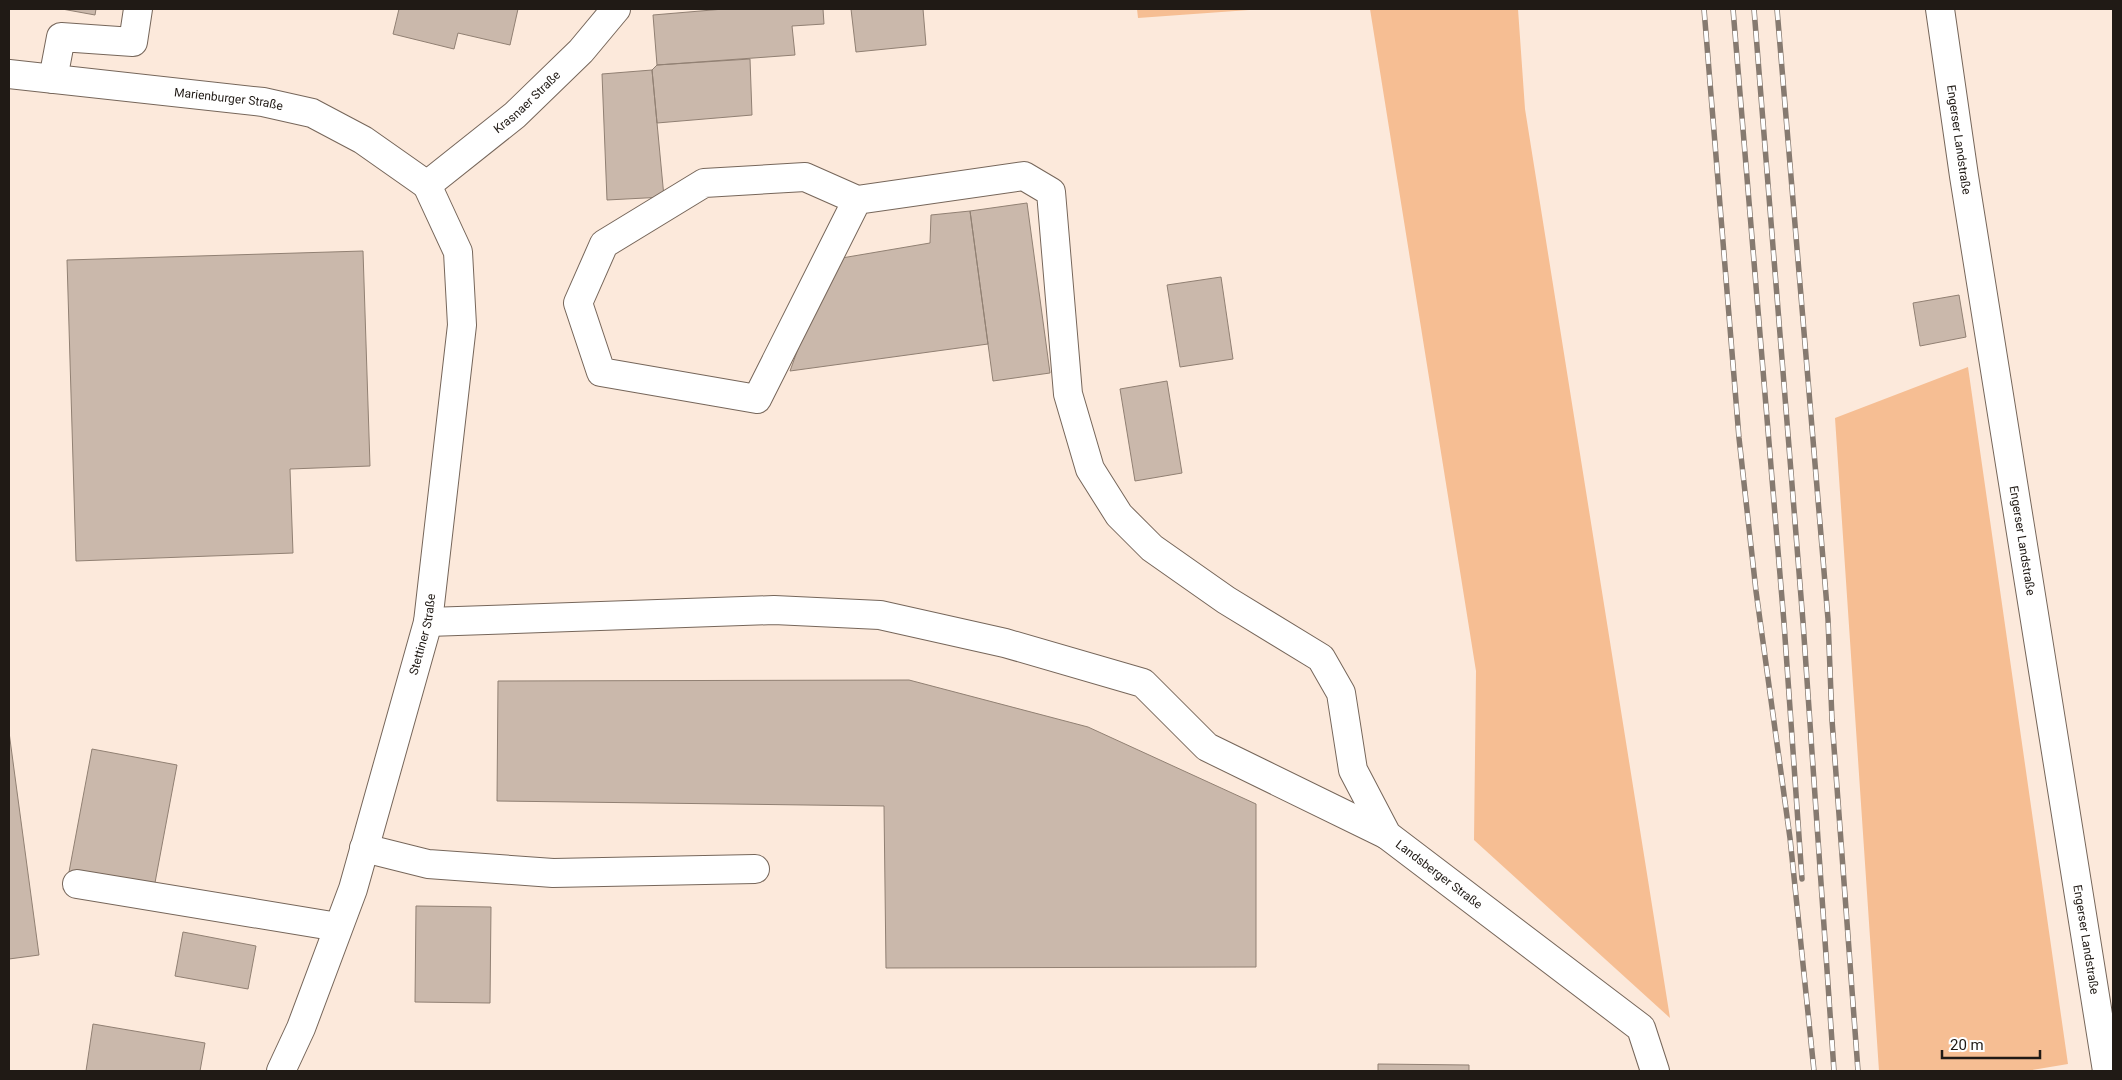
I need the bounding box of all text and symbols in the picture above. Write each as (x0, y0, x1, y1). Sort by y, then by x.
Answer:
street label: Krasnaer Straße (491, 68, 563, 136)
street label: Engerser Landstraße (1944, 84, 1974, 196)
street label: Marienburger Straße (173, 85, 284, 113)
street label: Engerser Landstraße (2007, 485, 2038, 596)
street label: Stettiner Straße (406, 593, 438, 677)
street label: Landsberger Straße (1393, 837, 1485, 912)
street label: Engerser Landstraße (2070, 884, 2102, 995)
scale bar (1942, 1028, 2040, 1060)
text: 20 m (1950, 1036, 1984, 1054)

